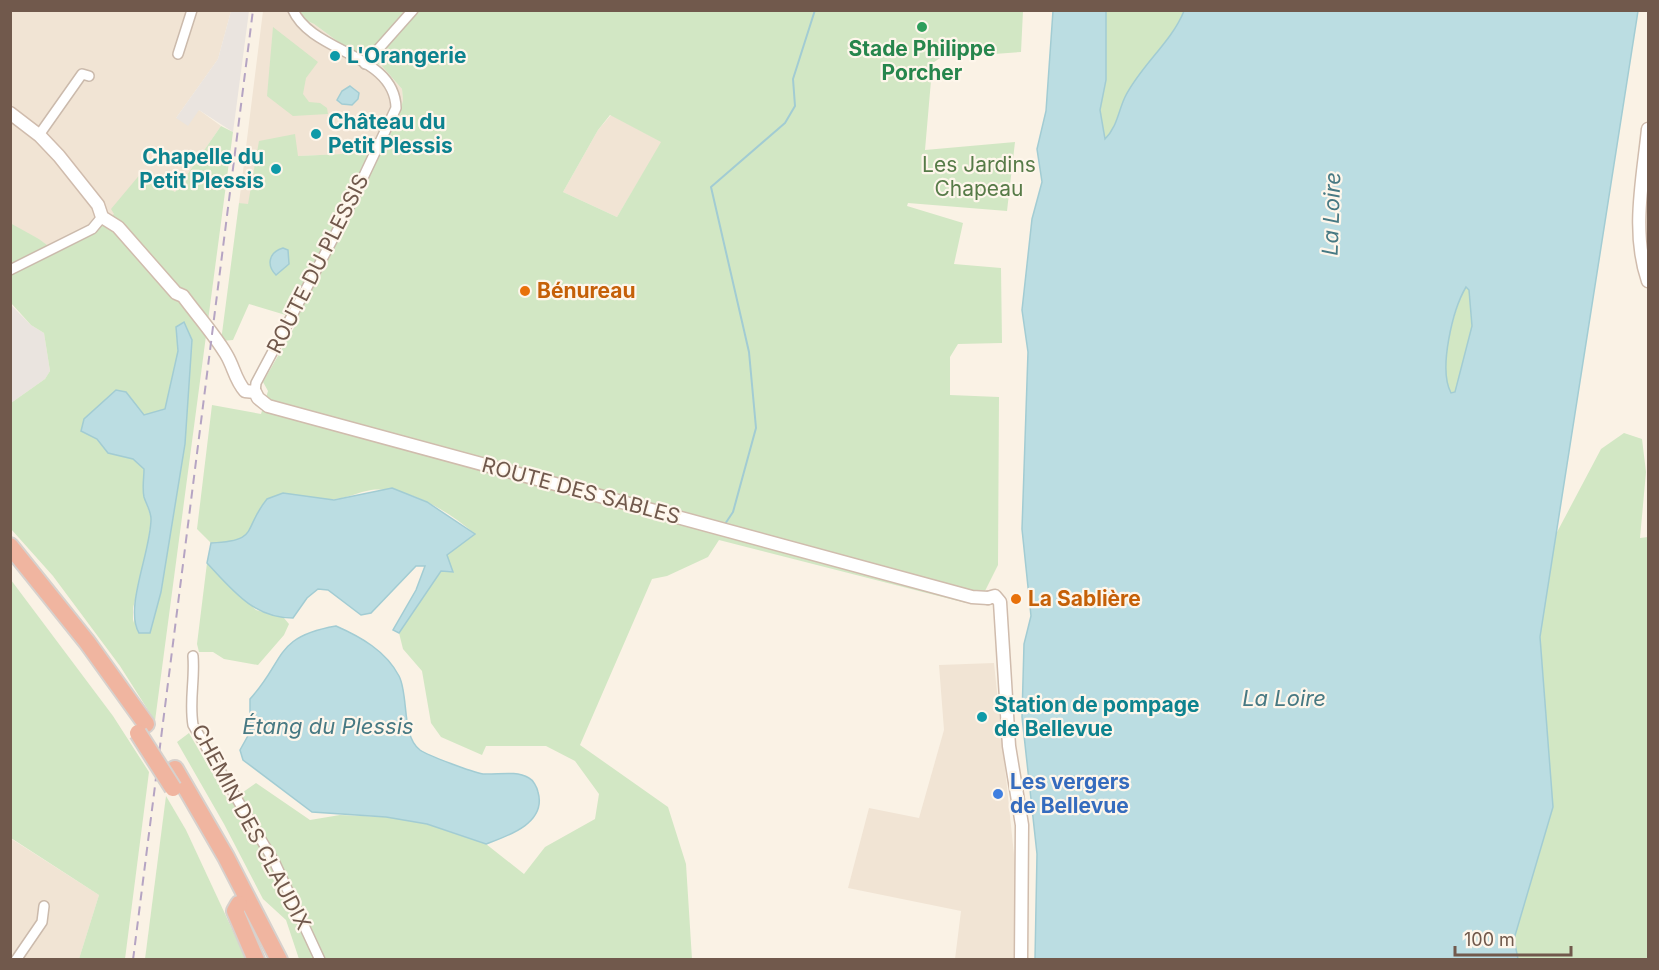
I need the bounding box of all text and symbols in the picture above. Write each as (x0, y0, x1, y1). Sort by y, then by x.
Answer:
marker: Stade Philippe Porcher (915, 20, 929, 34)
place label: Stade Philippe Porcher (848, 36, 996, 85)
place label: L'Orangerie (347, 43, 466, 68)
marker: L'Orangerie (328, 49, 342, 63)
place label: Château du Petit Plessis (328, 109, 453, 158)
marker: Château du Petit Plessis (309, 127, 323, 141)
place label: Chapelle du Petit Plessis (139, 144, 264, 193)
park label: Les Jardins Chapeau (922, 152, 1036, 201)
marker: Chapelle du Petit Plessis (269, 162, 283, 176)
street label: ROUTE DU PLESSIS (261, 170, 374, 358)
water label: La Loire (1317, 172, 1345, 256)
place label: Bénureau (537, 278, 636, 303)
marker: Bénureau (518, 284, 532, 298)
street label: ROUTE DES SABLES (479, 452, 683, 529)
place label: La Sablière (1028, 586, 1141, 611)
marker: La Sablière (1009, 592, 1023, 606)
water label: La Loire (1242, 685, 1326, 711)
place label: Station de pompage de Bellevue (994, 692, 1199, 741)
marker: Station de pompage de Bellevue (975, 710, 989, 724)
water label: Étang du Plessis (242, 713, 414, 739)
street label: CHEMIN DES CLAUDIX (187, 720, 316, 934)
place label: Les vergers de Bellevue (1010, 769, 1130, 818)
marker: Les vergers de Bellevue (991, 787, 1005, 801)
scale bar (1455, 919, 1570, 957)
text: 100 m (1464, 929, 1515, 950)

